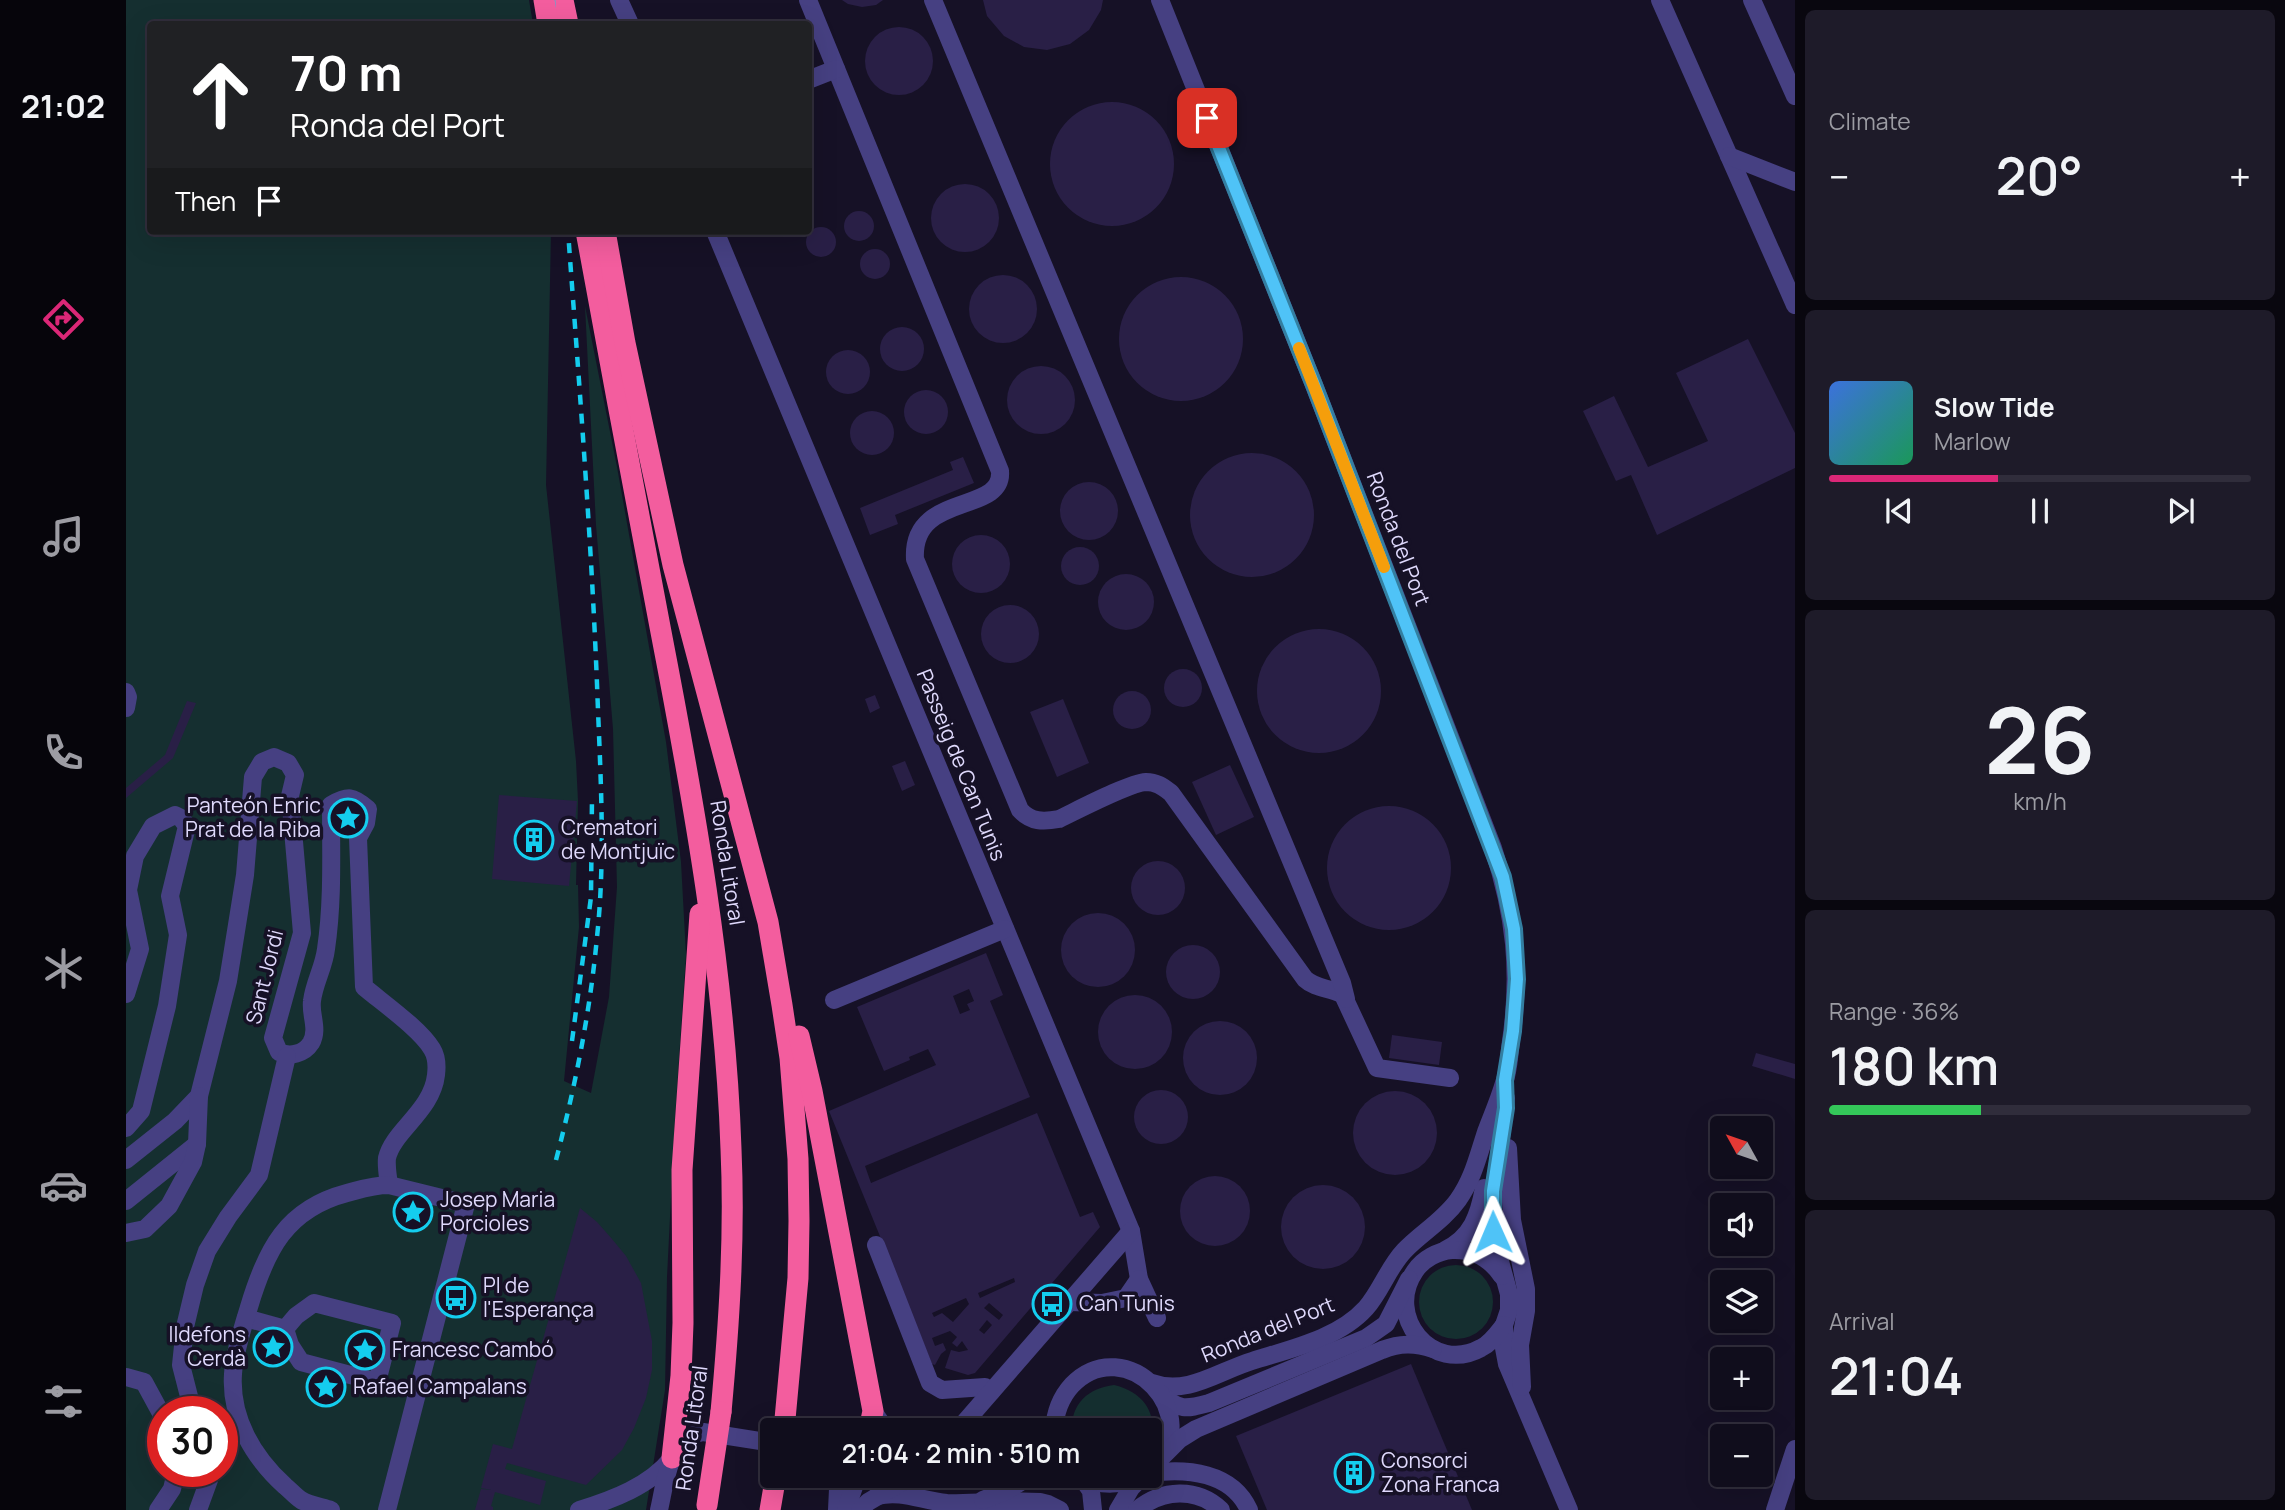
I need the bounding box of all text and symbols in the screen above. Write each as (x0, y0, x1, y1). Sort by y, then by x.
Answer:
text: 70 m (290, 39, 402, 106)
icon: ahead (175, 49, 266, 140)
text: 21:02 (21, 84, 105, 128)
pin (1177, 88, 1237, 148)
icon: arrive (1188, 99, 1226, 137)
text: Ronda del Port (290, 103, 505, 147)
text: Climate (1829, 105, 1911, 137)
text: 20° (1996, 140, 2083, 211)
text: − (1829, 150, 1850, 202)
text: + (2229, 150, 2251, 202)
icon: arrive (250, 182, 288, 220)
text: Then (175, 183, 236, 219)
icon: directions (39, 295, 88, 344)
text: Slow Tide (1934, 389, 2055, 425)
text: Marlow (1934, 425, 2011, 457)
street label: Ronda del Port (1361, 468, 1437, 610)
icon: previous (1880, 492, 1918, 530)
icon: pause (2021, 492, 2059, 530)
icon: next (2162, 492, 2200, 530)
icon: music (39, 512, 88, 561)
street label: Passeig de Can Tunis (911, 665, 1013, 865)
text: 26 (1985, 677, 2095, 801)
icon: phone (39, 728, 88, 777)
text: km/h (2013, 785, 2067, 817)
place label: Panteón Enric Prat de la Riba (185, 791, 321, 843)
place icon: Panteón Enric Prat de la Riba (327, 797, 369, 839)
street label: Ronda Litoral (704, 798, 752, 927)
place label: Crematori de Montjuïc (561, 813, 675, 865)
building icon: Crematori de Montjuïc (513, 819, 555, 861)
street label: Sant Jordi (239, 927, 289, 1027)
icon: climate (39, 944, 88, 993)
text: Range · 36% (1829, 995, 1959, 1027)
text: 180 km (1829, 1030, 1999, 1101)
north arrow (1710, 1116, 1773, 1180)
map controls (1710, 1116, 1773, 1487)
icon: car (39, 1161, 88, 1210)
place label: Josep Maria Porcioles (440, 1185, 555, 1237)
place icon: Josep Maria Porcioles (392, 1191, 434, 1233)
button: sound (1710, 1193, 1773, 1256)
position arrow (1456, 1195, 1530, 1269)
button: layers (1710, 1270, 1773, 1333)
place label: Pl de l'Esperança (483, 1271, 594, 1323)
bus stop icon: Pl de l'Esperança (435, 1277, 477, 1319)
bus stop icon: Can Tunis (1031, 1283, 1073, 1325)
place label: Can Tunis (1079, 1289, 1175, 1317)
street label: Ronda del Port (1197, 1290, 1338, 1369)
text: Arrival (1829, 1305, 1895, 1337)
place label: Ildefons Cerdà (169, 1320, 246, 1372)
place icon: Ildefons Cerdà (252, 1326, 294, 1368)
place icon: Francesc Cambó (344, 1329, 386, 1371)
place label: Francesc Cambó (392, 1335, 554, 1363)
text: 21:04 (1829, 1340, 1963, 1411)
button: + (1710, 1347, 1773, 1410)
street label: Ronda Litoral (668, 1363, 714, 1492)
place icon: Rafael Campalans (305, 1366, 347, 1408)
place label: Rafael Campalans (353, 1372, 527, 1400)
icon: filters (39, 1377, 88, 1426)
speed limit sign: 30 (147, 1396, 238, 1487)
button: − (1710, 1424, 1773, 1487)
text: 21:04 · 2 min · 510 m (842, 1435, 1080, 1471)
place label: Consorci Zona Franca (1381, 1446, 1500, 1498)
building icon: Consorci Zona Franca (1333, 1452, 1375, 1494)

